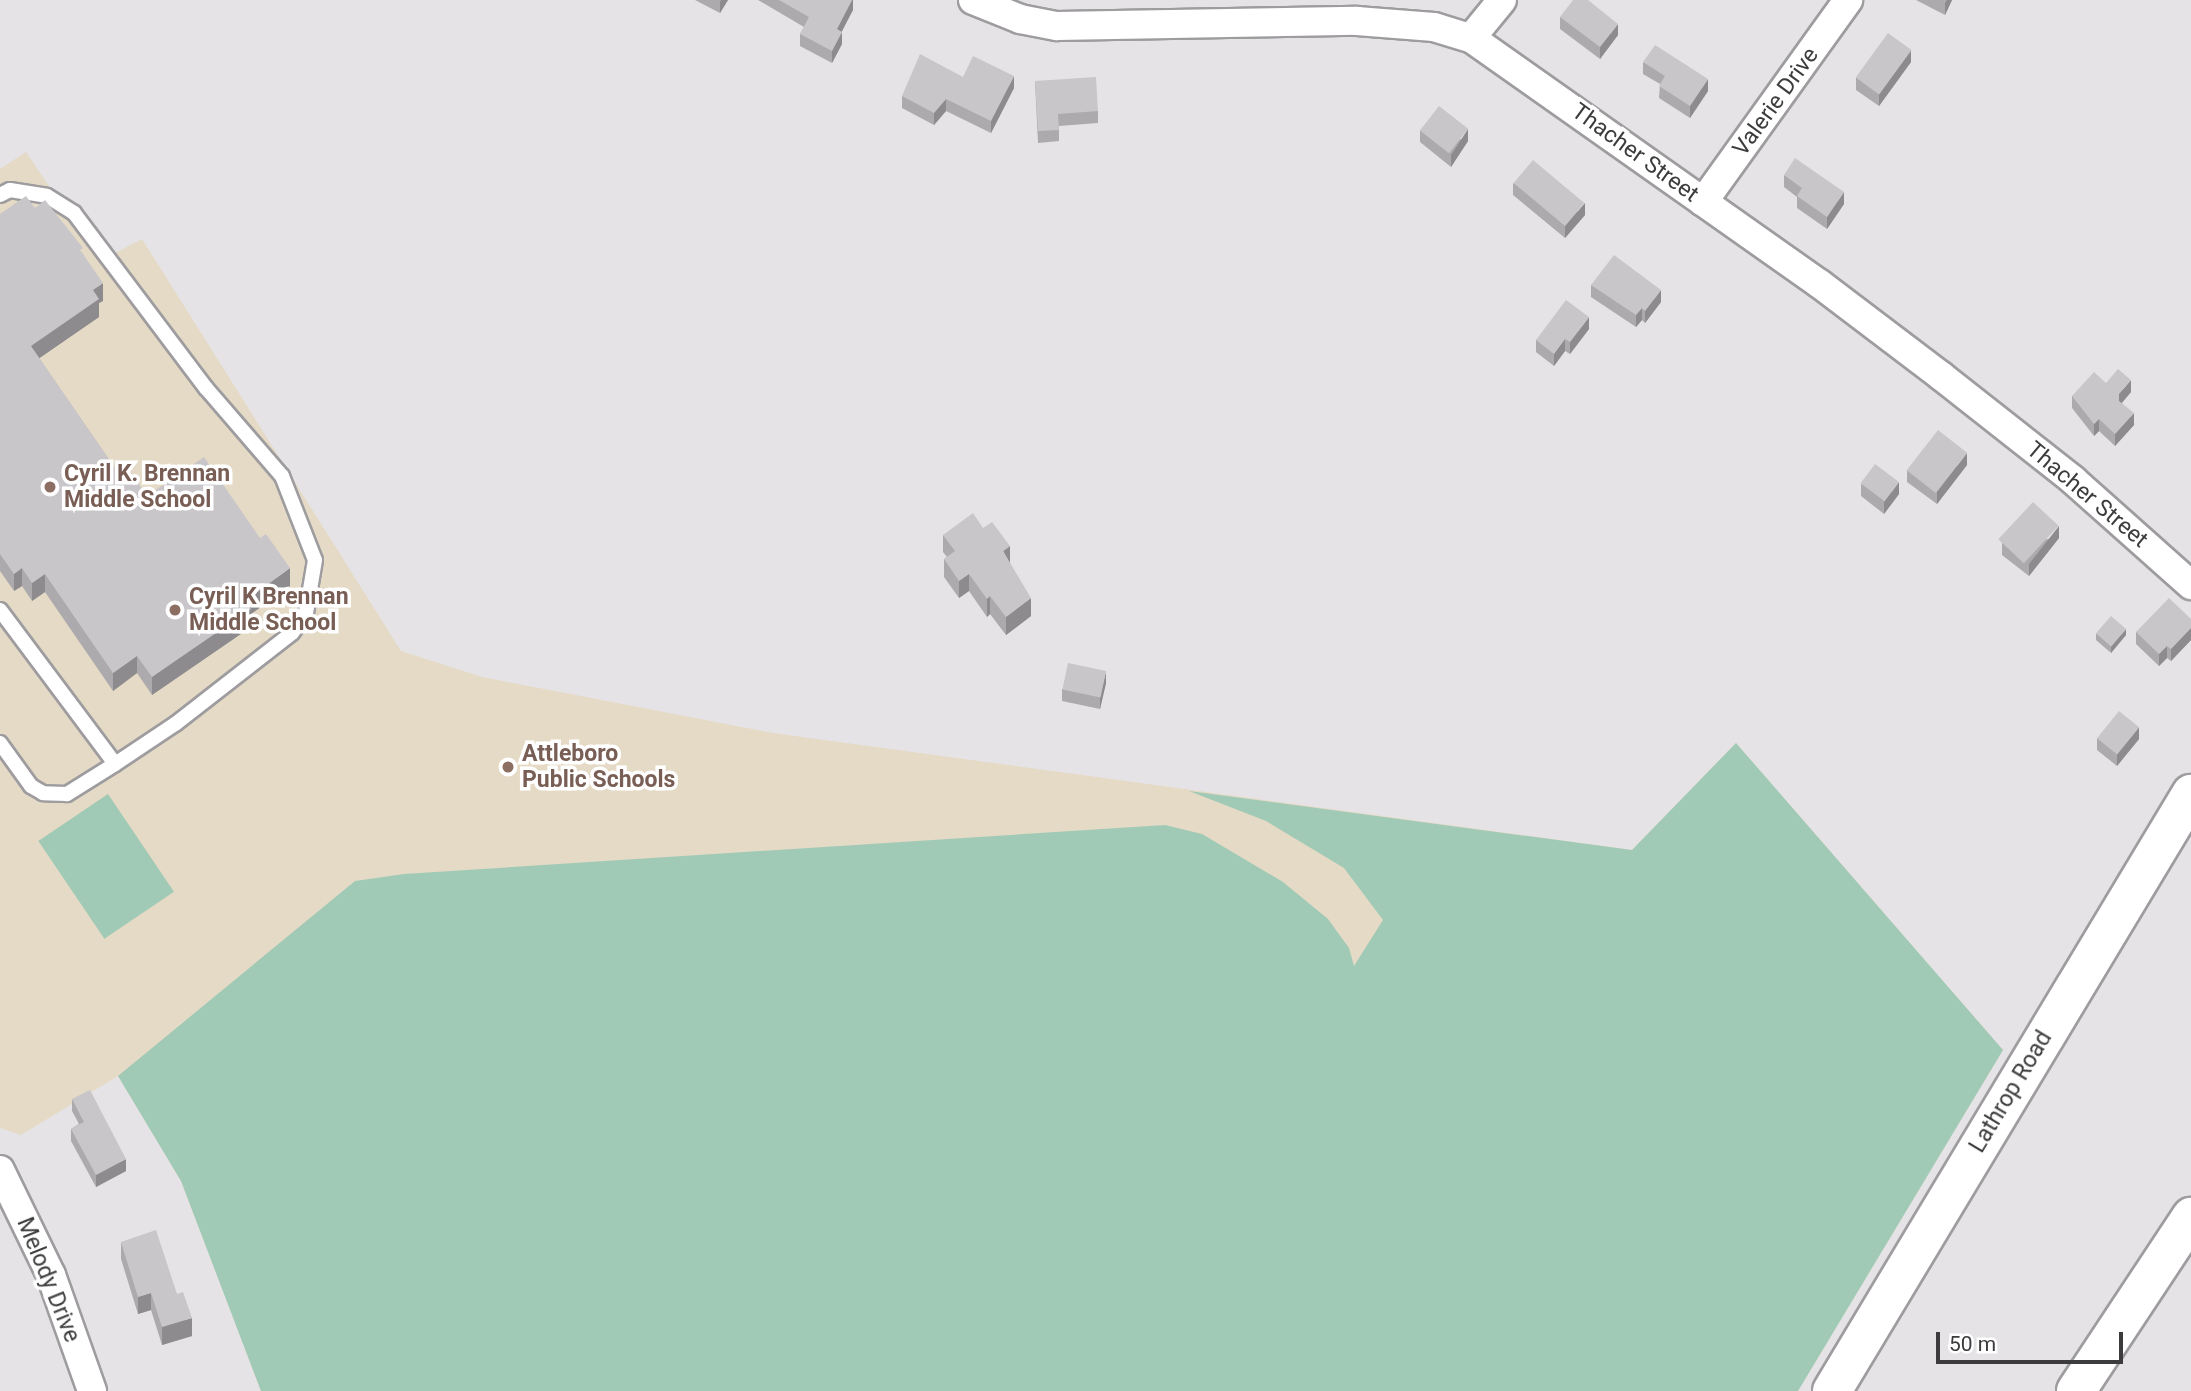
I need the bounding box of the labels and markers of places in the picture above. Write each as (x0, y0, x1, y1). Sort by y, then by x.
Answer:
place label: Cyril K. Brennan Middle School (64, 460, 230, 514)
marker: Cyril K. Brennan Middle School (42, 479, 58, 495)
place label: Cyril K Brennan Middle School (189, 583, 349, 637)
marker: Cyril K Brennan Middle School (167, 602, 183, 618)
place label: Attleboro Public Schools (522, 740, 675, 794)
marker: Attleboro Public Schools (500, 759, 516, 775)

